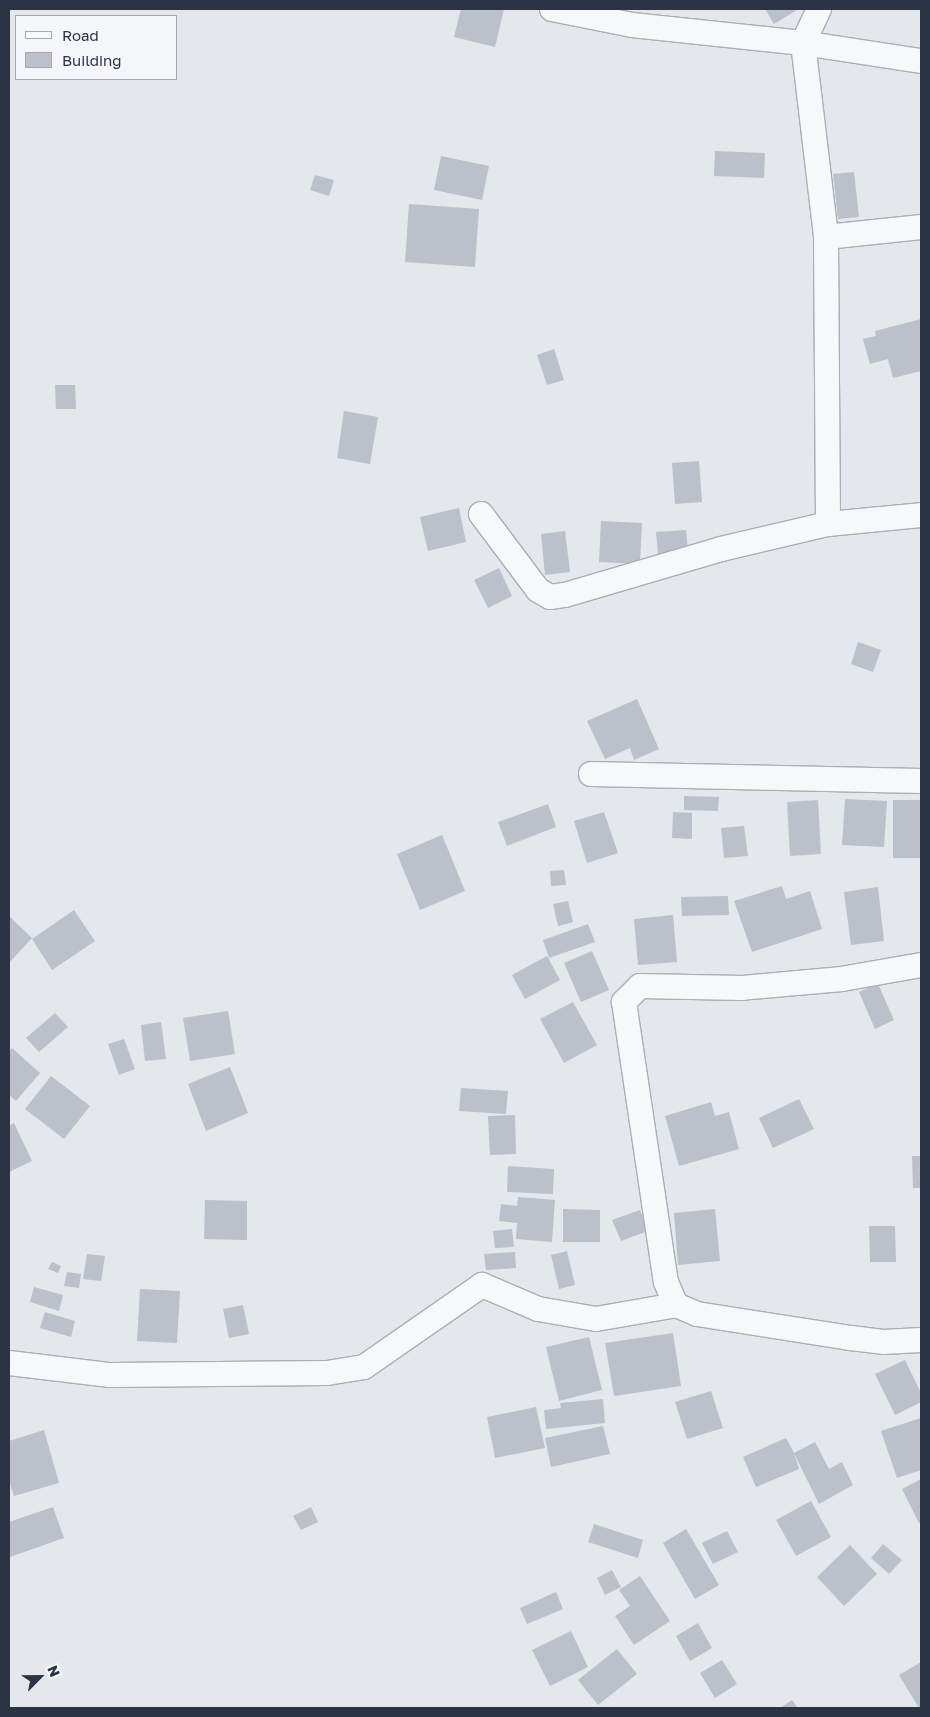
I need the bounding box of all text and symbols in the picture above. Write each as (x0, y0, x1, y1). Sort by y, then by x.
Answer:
legend (15, 15, 178, 80)
text: Road (62, 26, 99, 44)
text: Building (62, 51, 122, 69)
north arrow (15, 1652, 65, 1702)
text: N (44, 1663, 64, 1679)

